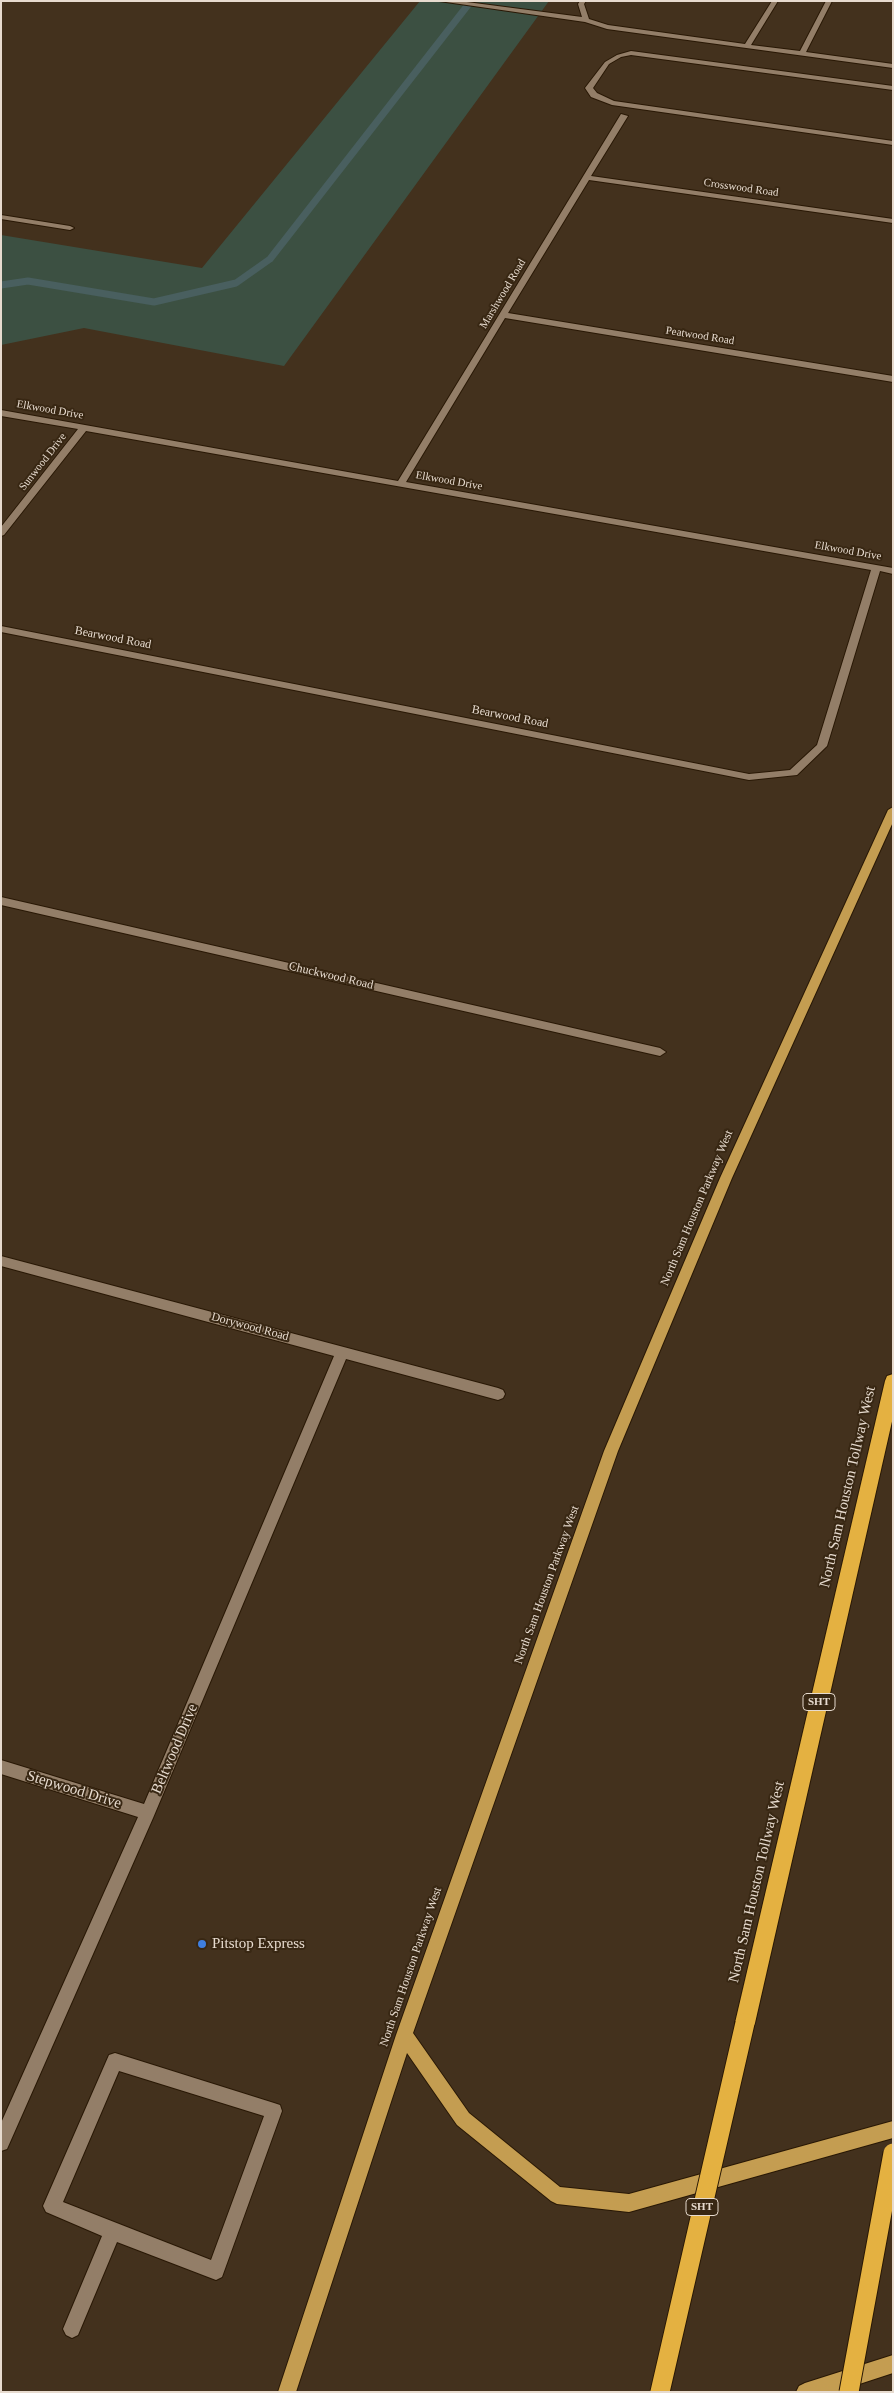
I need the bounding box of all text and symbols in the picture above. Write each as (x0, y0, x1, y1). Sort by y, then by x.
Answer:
street label: Crosswood Road (703, 176, 779, 200)
street label: Marshwood Road (477, 257, 529, 331)
street label: Peatwood Road (665, 324, 735, 348)
street label: Elkwood Drive (16, 398, 84, 422)
street label: Sunwood Drive (16, 431, 70, 493)
street label: Elkwood Drive (415, 469, 483, 493)
street label: Elkwood Drive (814, 539, 882, 563)
street label: Bearwood Road (74, 624, 152, 652)
street label: Bearwood Road (471, 703, 549, 731)
street label: Chuckwood Road (287, 959, 375, 993)
street label: North Sam Houston Parkway West (658, 1128, 736, 1288)
street label: Dorywood Road (210, 1310, 290, 1344)
street label: North Sam Houston Tollway West (816, 1385, 880, 1589)
street label: North Sam Houston Parkway West (512, 1504, 582, 1666)
road number: SHT (803, 1694, 835, 1710)
street label: Beltwood Drive (148, 1701, 202, 1797)
street label: Stepwood Drive (25, 1767, 123, 1813)
street label: North Sam Houston Tollway West (725, 1780, 789, 1984)
street label: North Sam Houston Parkway West (377, 1885, 445, 2049)
place label: Pitstop Express (212, 1935, 305, 1953)
marker: Pitstop Express (196, 1938, 208, 1950)
road number: SHT (686, 2198, 718, 2216)

